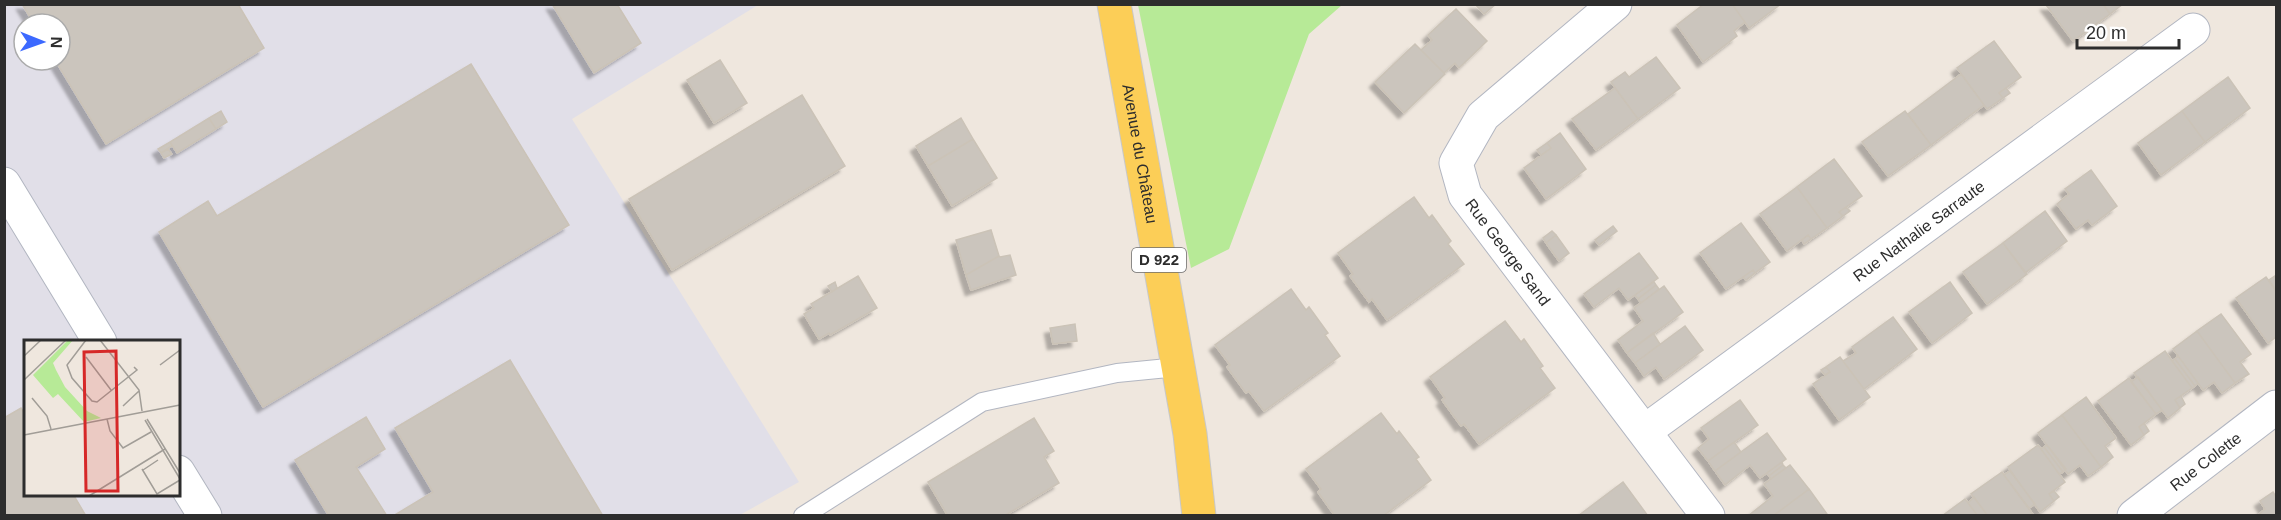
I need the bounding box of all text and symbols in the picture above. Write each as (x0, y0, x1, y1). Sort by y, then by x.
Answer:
north arrow (12, 12, 72, 72)
scale bar (2077, 12, 2179, 50)
text: 20 m (2086, 23, 2126, 43)
text: N (48, 36, 65, 48)
street label: Avenue du Château (1119, 83, 1161, 225)
street label: Rue Nathalie Sarraute (1850, 178, 1988, 285)
street label: Rue George Sand (1462, 196, 1553, 309)
road number: D 922 (1132, 248, 1186, 272)
inset map (24, 340, 180, 496)
street label: Rue Colette (2167, 429, 2244, 494)

